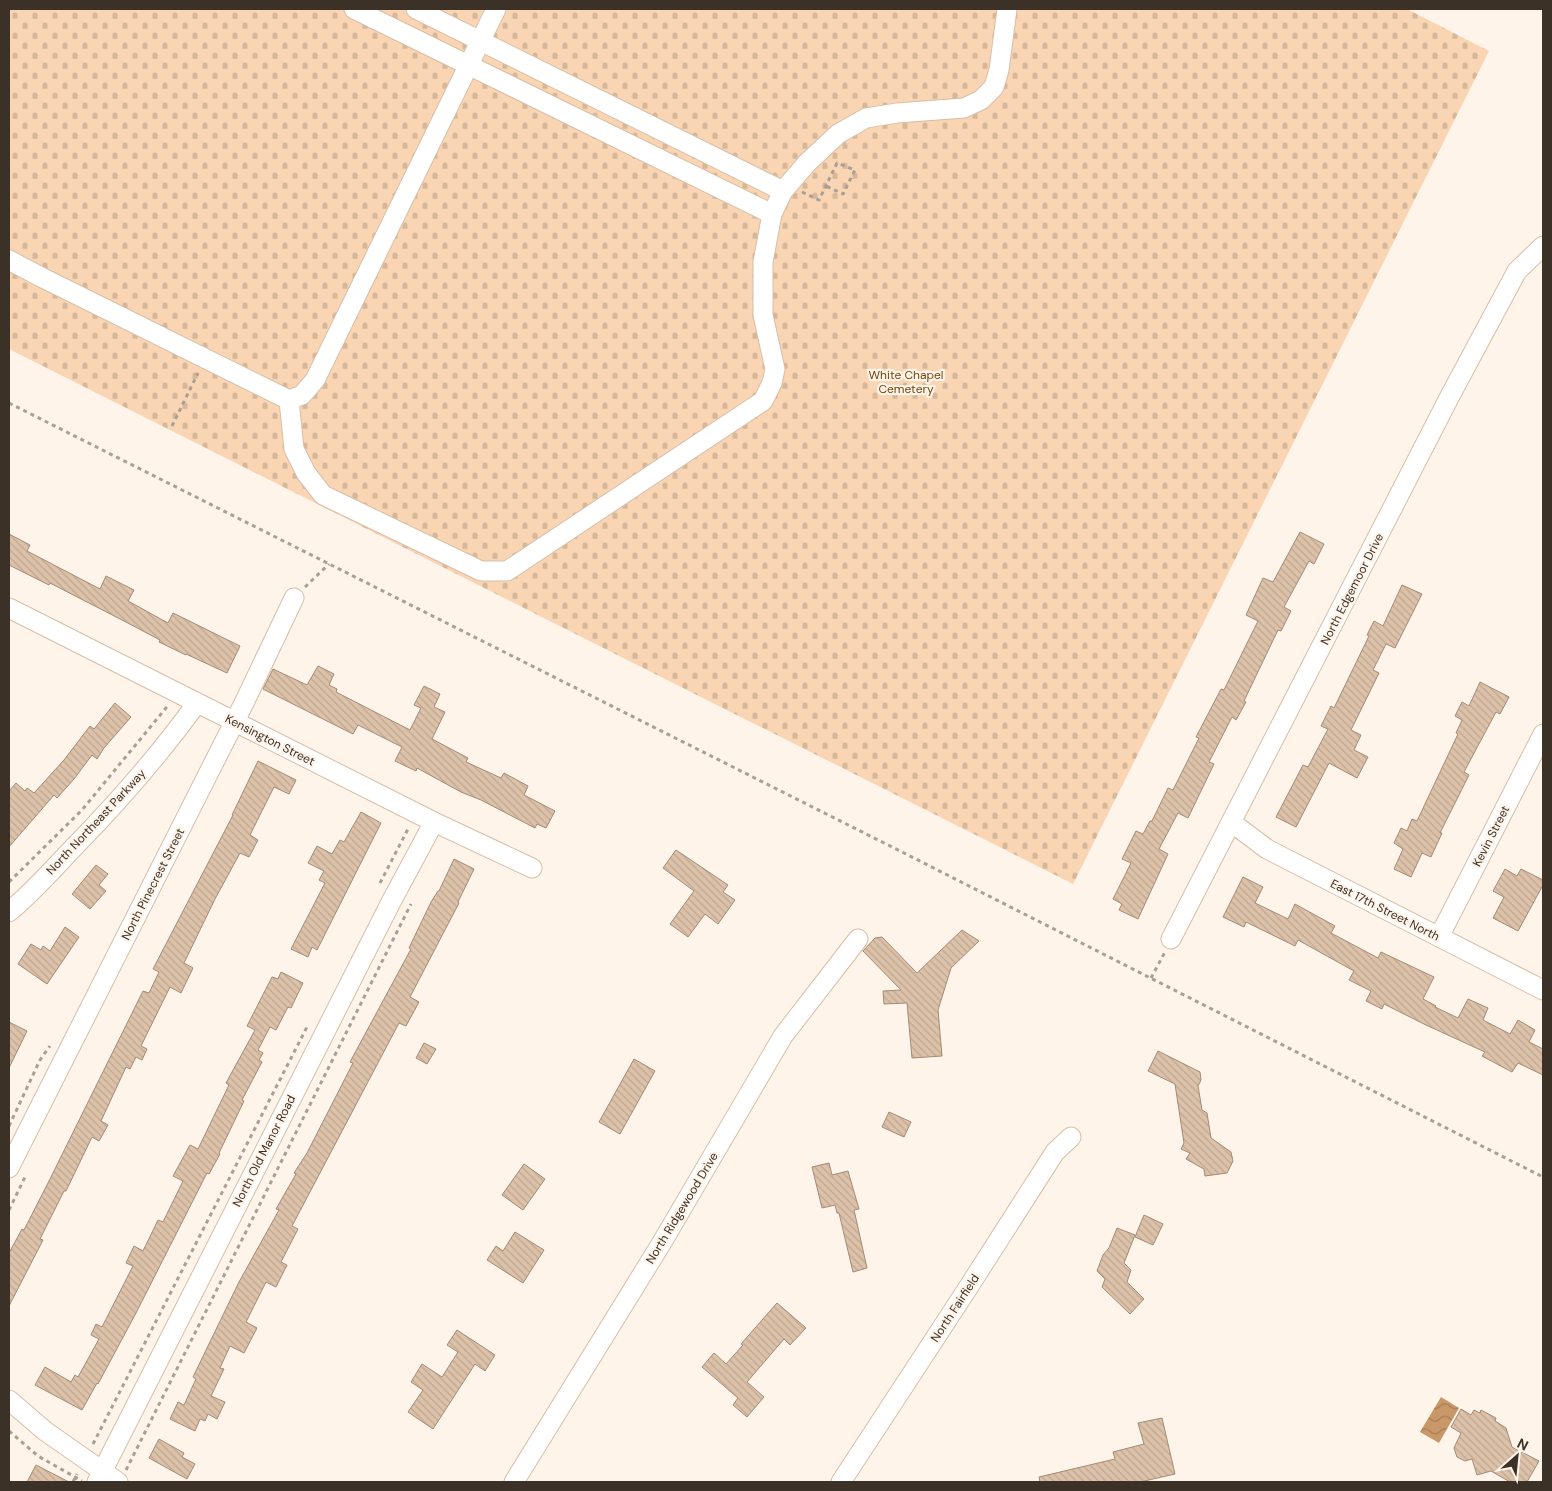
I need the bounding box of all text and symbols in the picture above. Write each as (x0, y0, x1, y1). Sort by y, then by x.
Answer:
park label: White Chapel Cemetery (869, 367, 943, 397)
street label: North Edgemoor Drive (1317, 530, 1387, 648)
street label: Kensington Street (222, 711, 318, 770)
street label: North Northeast Parkway (43, 766, 149, 878)
street label: Kevin Street (1469, 802, 1513, 869)
street label: North Pinecrest Street (118, 825, 188, 943)
street label: East 17th Street North (1328, 876, 1442, 945)
street label: North Old Manor Road (229, 1092, 299, 1210)
street label: North Ridgewood Drive (642, 1149, 722, 1267)
street label: North Fairfield (927, 1271, 983, 1345)
north arrow (1492, 1431, 1542, 1481)
text: N (1514, 1434, 1532, 1455)

